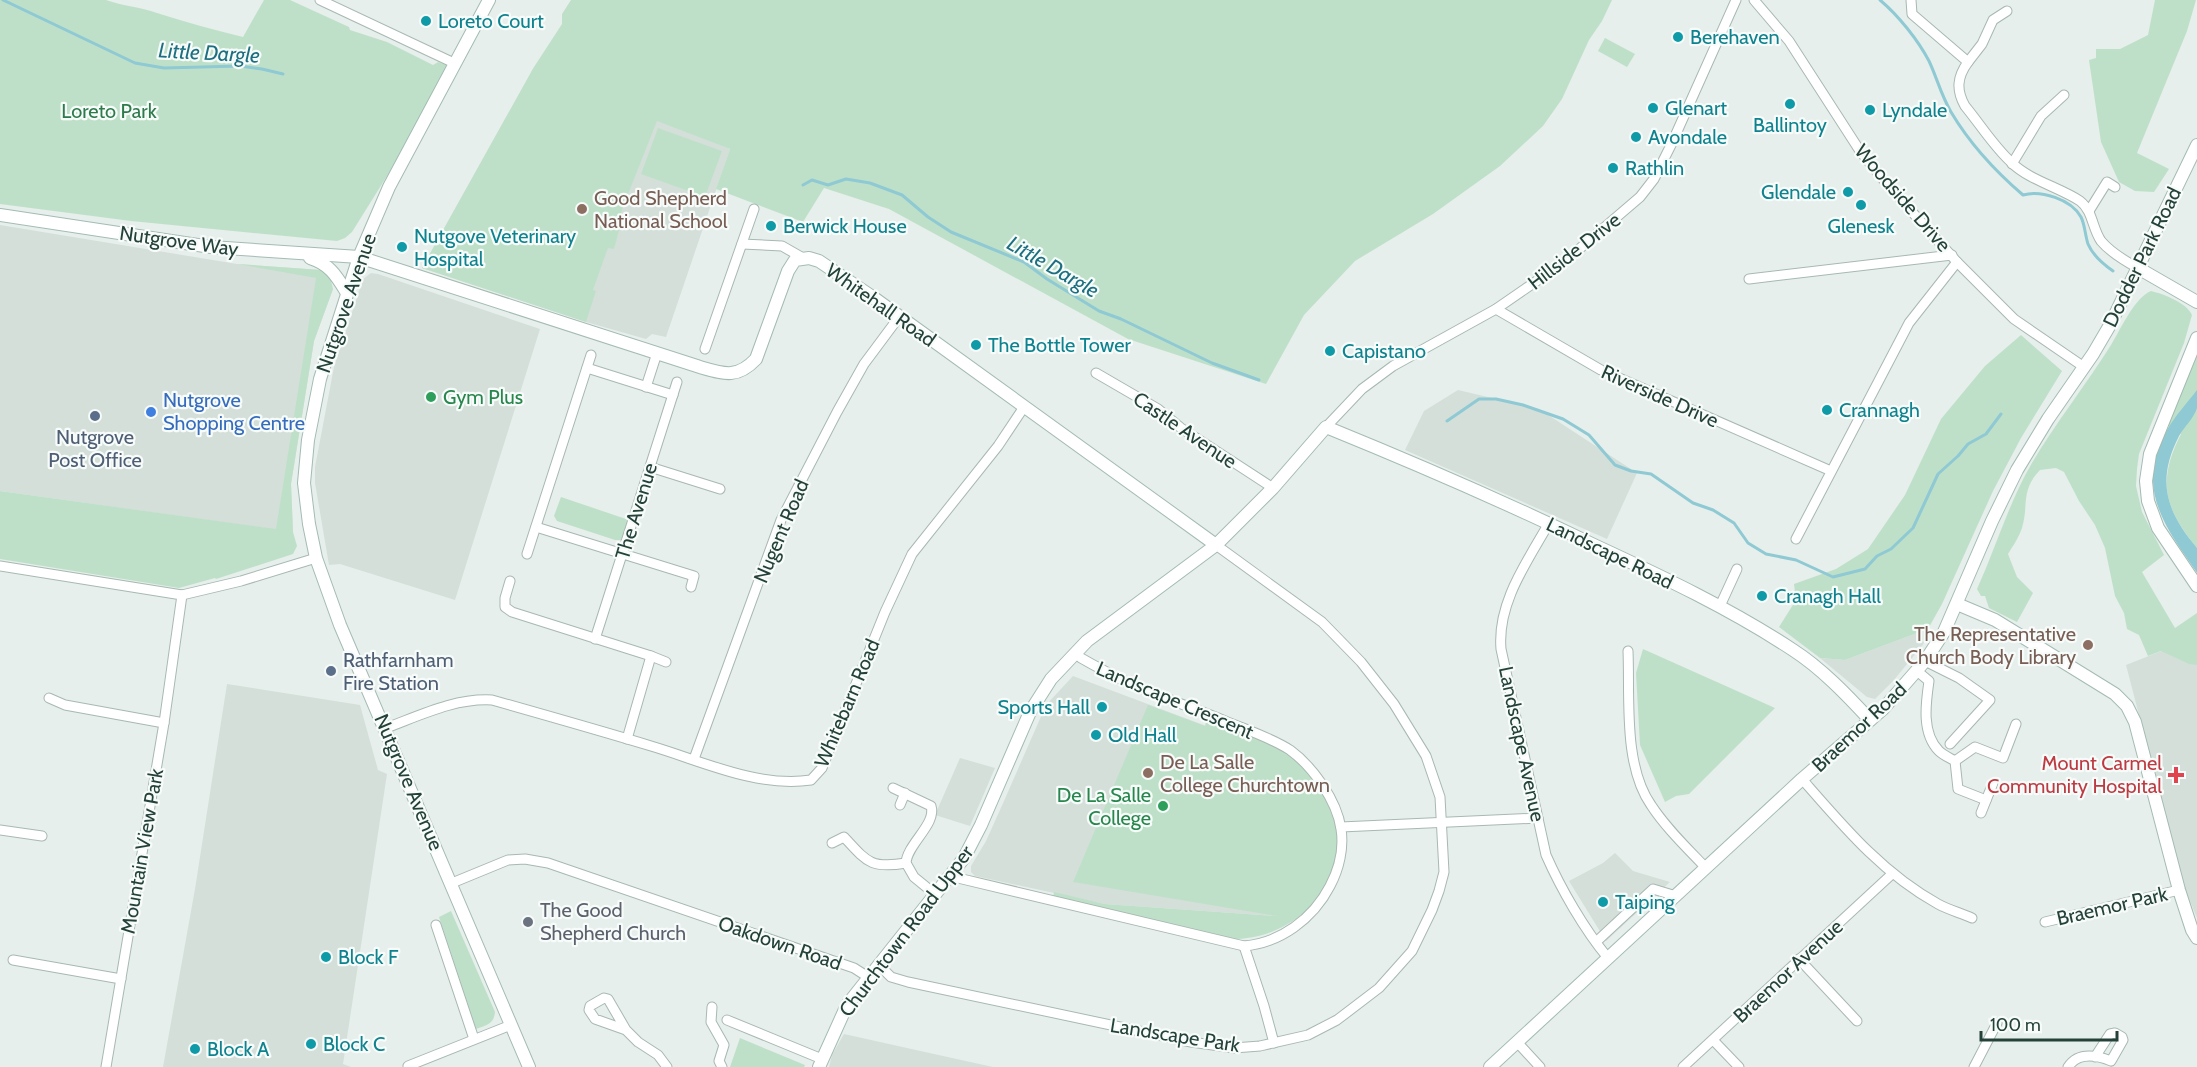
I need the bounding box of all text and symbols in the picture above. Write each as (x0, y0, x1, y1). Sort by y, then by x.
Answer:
place label: Loreto Court (438, 9, 544, 33)
marker: Loreto Court (419, 14, 433, 28)
place label: Berehaven (1690, 25, 1780, 49)
marker: Berehaven (1671, 30, 1685, 44)
water label: Little Dargle (158, 37, 261, 68)
place label: Glenart (1665, 96, 1727, 120)
marker: Ballintoy (1783, 97, 1797, 111)
place label: Lyndale (1882, 98, 1947, 122)
park label: Loreto Park (61, 99, 157, 123)
marker: Glenart (1646, 101, 1660, 115)
marker: Lyndale (1863, 103, 1877, 117)
place label: Ballintoy (1753, 113, 1827, 137)
place label: Avondale (1648, 125, 1727, 149)
marker: Avondale (1629, 130, 1643, 144)
street label: Woodside Drive (1850, 139, 1956, 257)
place label: Rathlin (1625, 156, 1684, 180)
marker: Rathlin (1606, 161, 1620, 175)
place label: Glendale (1761, 180, 1836, 204)
street label: Dodder Park Road (2098, 183, 2186, 331)
marker: Glendale (1841, 185, 1855, 199)
place label: Good Shepherd National School (594, 186, 728, 233)
marker: Glenesk (1854, 198, 1868, 212)
marker: Good Shepherd National School (575, 202, 589, 216)
street label: Hillside Drive (1523, 207, 1625, 295)
place label: Berwick House (783, 214, 907, 238)
place label: Glenesk (1828, 214, 1894, 238)
marker: Berwick House (764, 219, 778, 233)
street label: Nutgrove Way (118, 221, 240, 261)
place label: Nutgove Veterinary Hospital (414, 224, 576, 271)
street label: Nutgrove Avenue (311, 230, 381, 376)
water label: Little Dargle (1003, 230, 1104, 303)
marker: Nutgove Veterinary Hospital (395, 240, 409, 254)
street label: Whitehall Road (821, 258, 941, 352)
place label: The Bottle Tower (988, 333, 1131, 357)
marker: The Bottle Tower (969, 338, 983, 352)
place label: Capistano (1342, 339, 1426, 363)
marker: Capistano (1323, 344, 1337, 358)
street label: Riverside Drive (1598, 359, 1722, 433)
place label: Gym Plus (443, 385, 523, 409)
street label: Castle Avenue (1129, 387, 1241, 473)
place label: Nutgrove Shopping Centre (163, 388, 305, 435)
marker: Gym Plus (424, 390, 438, 404)
place label: Crannagh (1839, 398, 1920, 422)
marker: Crannagh (1820, 403, 1834, 417)
marker: Nutgrove Shopping Centre (144, 405, 158, 419)
marker: Nutgrove Post Office (88, 409, 102, 423)
place label: Nutgrove Post Office (48, 425, 142, 472)
street label: The Avenue (610, 460, 662, 562)
street label: Nugent Road (748, 476, 814, 586)
street label: Landscape Road (1543, 512, 1677, 594)
place label: Cranagh Hall (1774, 584, 1881, 608)
marker: Cranagh Hall (1755, 589, 1769, 603)
place label: The Representative Church Body Library (1906, 622, 2076, 669)
street label: Whitebarn Road (809, 635, 885, 771)
marker: The Representative Church Body Library (2081, 638, 2095, 652)
place label: Rathfarnham Fire Station (343, 648, 453, 695)
street label: Landscape Crescent (1093, 656, 1257, 744)
marker: Rathfarnham Fire Station (324, 664, 338, 678)
street label: Landscape Avenue (1494, 664, 1550, 824)
street label: Braemor Road (1807, 677, 1911, 777)
place label: Sports Hall (998, 695, 1090, 719)
marker: Sports Hall (1095, 700, 1109, 714)
street label: Nutgrove Avenue (369, 710, 449, 854)
place label: Old Hall (1108, 723, 1177, 747)
marker: Old Hall (1089, 728, 1103, 742)
place label: De La Salle College Churchtown (1160, 750, 1330, 797)
place label: Mount Carmel Community Hospital (1987, 751, 2162, 798)
street label: Mountain View Park (116, 766, 168, 935)
marker: De La Salle College Churchtown (1141, 766, 1155, 780)
marker: Mount Carmel Community Hospital (2167, 766, 2185, 784)
place label: De La Salle College (1057, 783, 1151, 830)
marker: De La Salle College (1156, 799, 1170, 813)
street label: Churchtown Road Upper (834, 840, 979, 1021)
street label: Braemor Park (2054, 882, 2170, 930)
place label: Taiping (1615, 890, 1676, 914)
marker: Taiping (1596, 895, 1610, 909)
place label: The Good Shepherd Church (540, 898, 686, 945)
street label: Oakdown Road (715, 911, 845, 975)
street label: Braemor Avenue (1728, 914, 1848, 1028)
marker: The Good Shepherd Church (521, 915, 535, 929)
place label: Block F (338, 945, 399, 969)
marker: Block F (319, 950, 333, 964)
scale bar (1981, 1004, 2118, 1042)
street label: Landscape Park (1109, 1013, 1242, 1057)
text: 100 m (1990, 1014, 2041, 1036)
place label: Block C (323, 1032, 385, 1056)
place label: Block A (207, 1037, 270, 1061)
marker: Block C (304, 1037, 318, 1051)
marker: Block A (188, 1042, 202, 1056)

